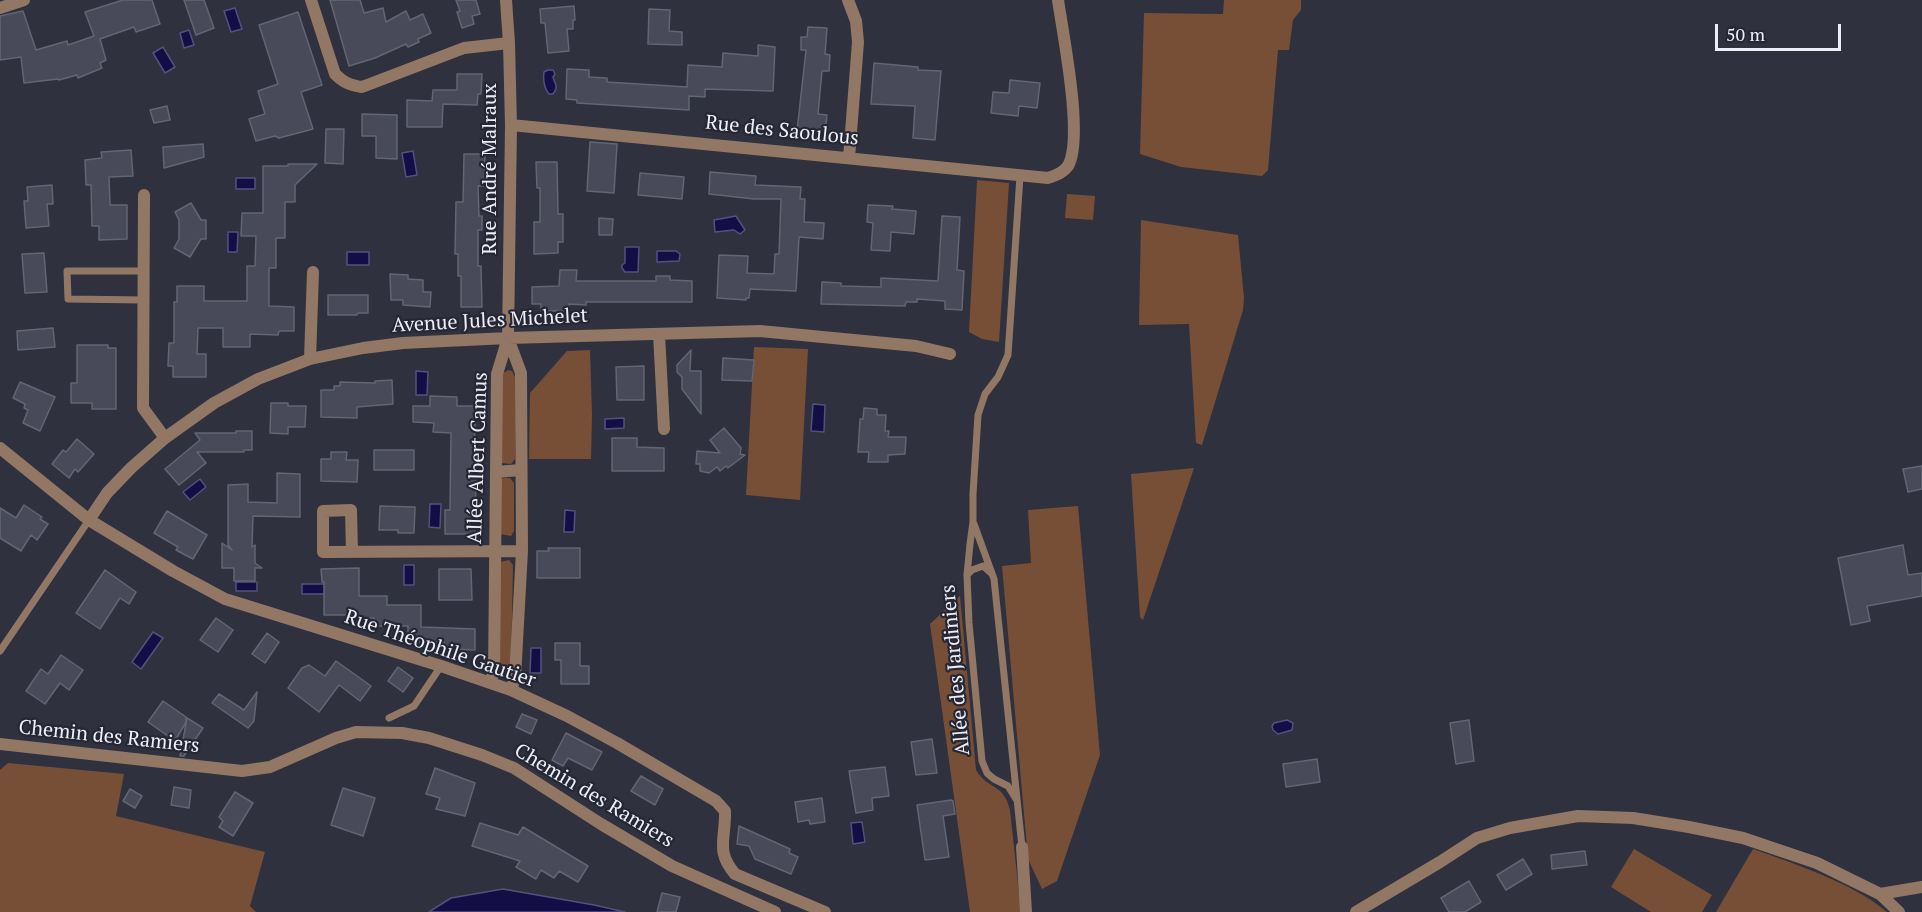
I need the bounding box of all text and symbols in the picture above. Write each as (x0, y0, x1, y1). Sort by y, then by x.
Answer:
scale bar (1718, 12, 1844, 50)
text: 50 m (1726, 22, 1765, 46)
street label: Rue André Malraux (478, 83, 502, 255)
street label: Rue des Saoulous (704, 111, 860, 151)
street label: Avenue Jules Michelet (391, 304, 589, 338)
street label: Allée Albert Camus (463, 372, 493, 544)
street label: Allée des Jardiniers (937, 584, 975, 756)
street label: Rue Théophile Gautier (341, 605, 539, 693)
street label: Chemin des Ramiers (17, 716, 201, 758)
street label: Chemin des Ramiers (510, 739, 678, 853)

